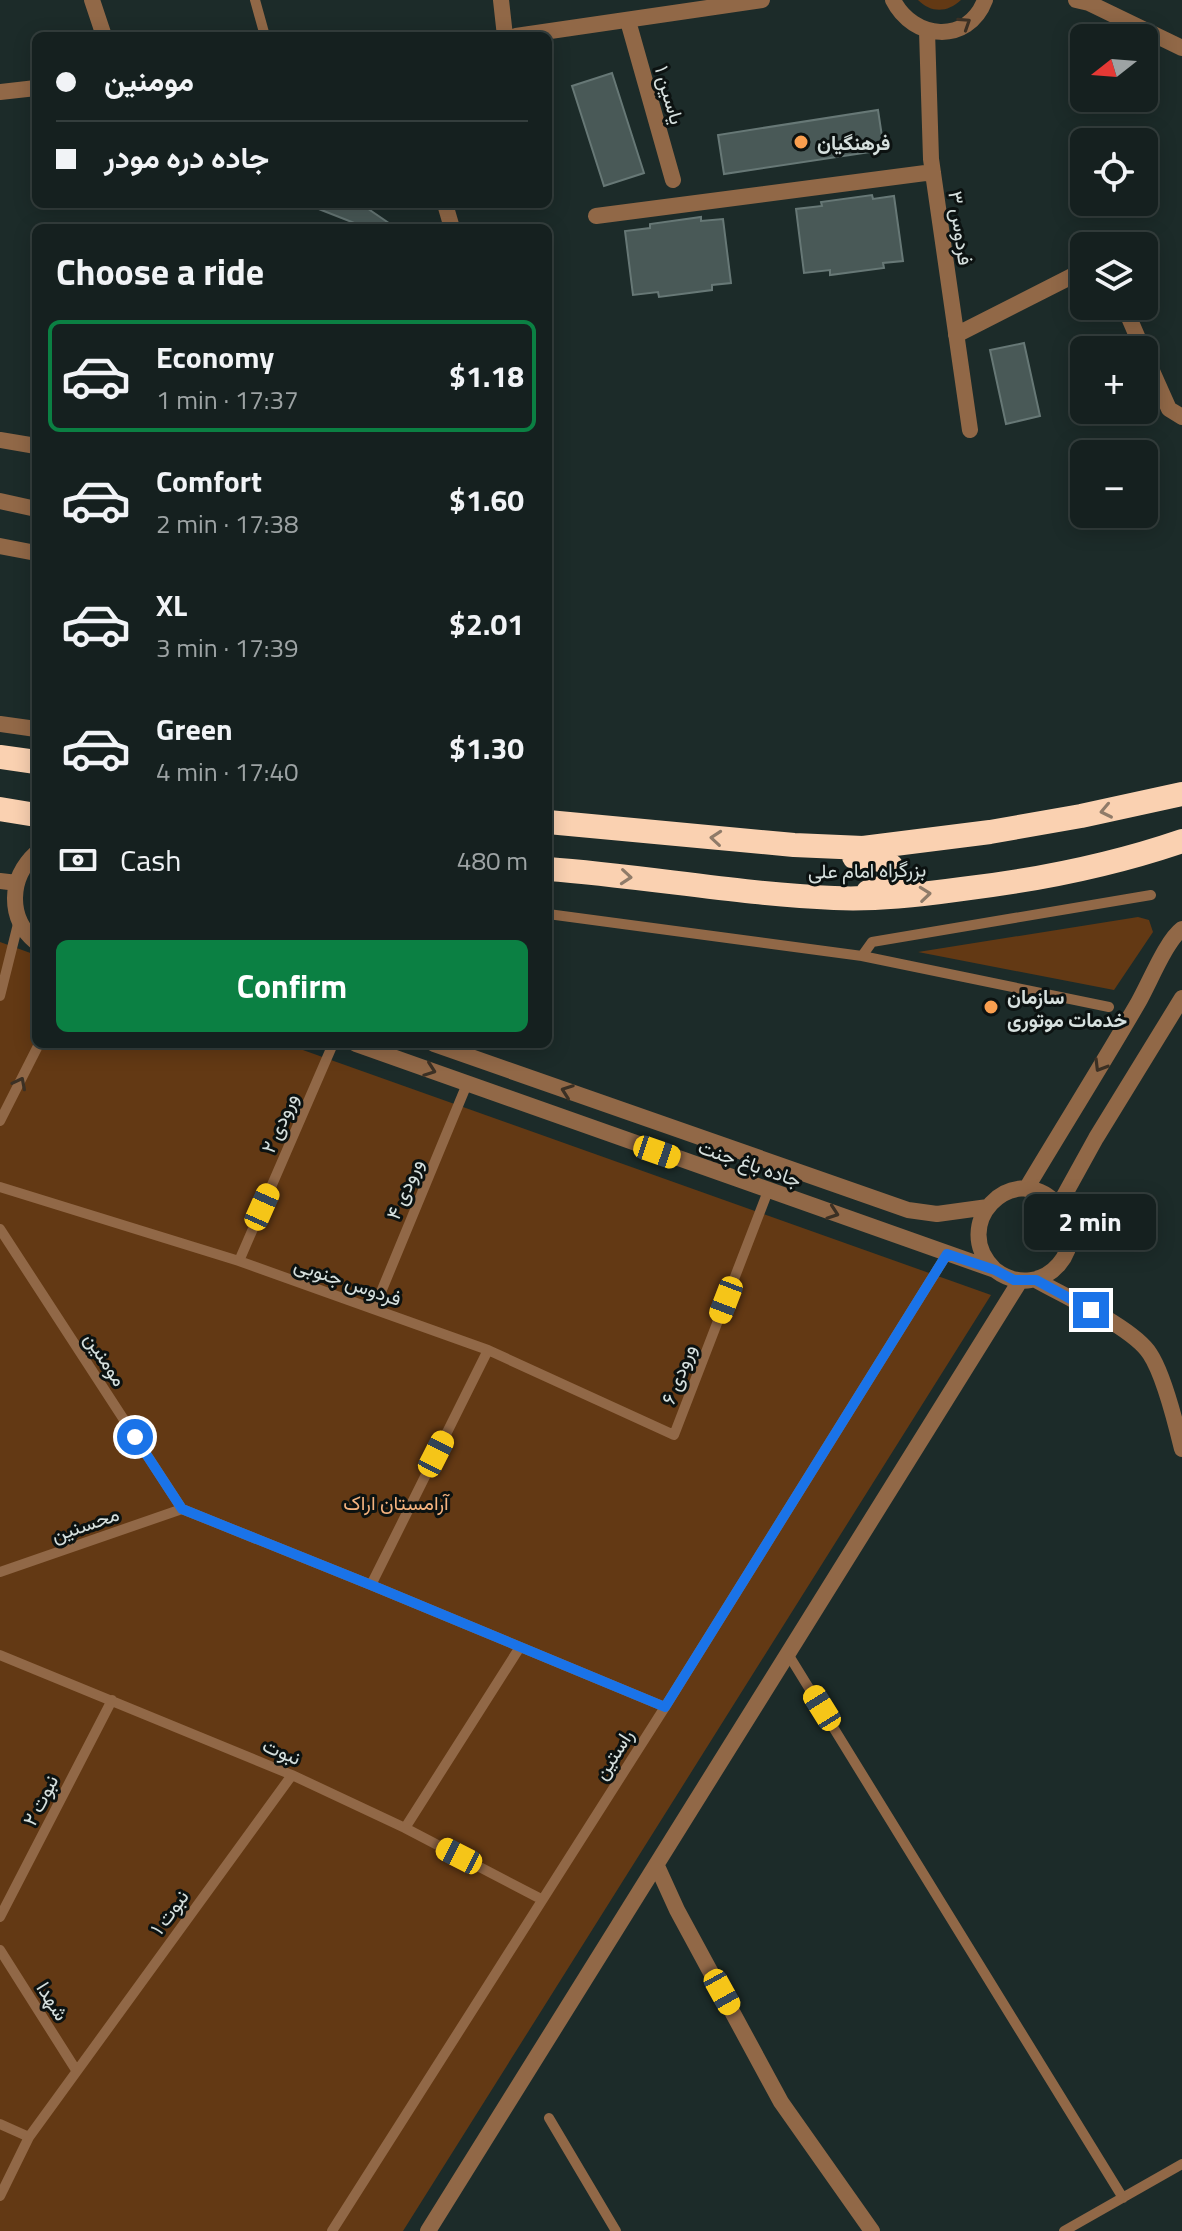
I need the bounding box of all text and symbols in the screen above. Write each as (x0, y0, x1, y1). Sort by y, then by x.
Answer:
one-way arrow (956, 17, 970, 32)
north arrow (1070, 24, 1158, 112)
map controls (1070, 24, 1158, 528)
text: مومنین (104, 57, 194, 103)
street label: یاسین ۱ (647, 62, 693, 128)
place label: فرهنگیان (817, 127, 890, 158)
button: locate (1070, 128, 1158, 216)
marker: فرهنگیان (792, 133, 810, 151)
text: جاده دره مودر (104, 134, 269, 180)
street label: فردوس ۳ (940, 189, 982, 267)
button: layers (1070, 232, 1158, 320)
text: Choose a ride (56, 244, 264, 299)
text: Economy (156, 334, 274, 380)
button: + (1070, 336, 1158, 424)
icon: car (60, 340, 132, 412)
text: $1.18 (449, 353, 524, 399)
text: 1 min · 17:37 (156, 380, 299, 419)
button: − (1070, 440, 1158, 528)
text: Comfort (156, 458, 262, 504)
icon: car (60, 464, 132, 536)
text: $1.60 (449, 477, 524, 523)
text: 2 min · 17:38 (156, 504, 299, 543)
text: XL (156, 582, 187, 628)
icon: car (60, 588, 132, 660)
text: $2.01 (449, 601, 524, 647)
text: 3 min · 17:39 (156, 628, 299, 667)
text: Green (156, 706, 233, 752)
icon: car (60, 712, 132, 784)
text: $1.30 (449, 725, 524, 771)
text: 4 min · 17:40 (156, 752, 299, 791)
one-way arrow (1100, 802, 1113, 819)
one-way arrow (709, 830, 722, 847)
text: Cash (120, 837, 181, 883)
icon: cash (56, 838, 100, 882)
text: 480 m (457, 841, 528, 880)
street label: بزرگراه امام علی (807, 853, 927, 887)
one-way arrow (619, 868, 632, 885)
one-way arrow (919, 885, 932, 902)
button: Confirm (56, 940, 528, 1032)
place label: سازمان خدمات موتوری (1007, 981, 1127, 1035)
marker: سازمان خدمات موتوری (982, 998, 1000, 1016)
one-way arrow (1094, 1058, 1109, 1072)
one-way arrow (422, 1060, 436, 1077)
one-way arrow (10, 1076, 25, 1091)
one-way arrow (560, 1085, 574, 1101)
street label: ورودی ۲ (252, 1088, 306, 1158)
street label: جاده باغ جنت (694, 1131, 806, 1195)
car (630, 1133, 684, 1171)
street label: ورودی ۴ (377, 1154, 431, 1224)
car (241, 1180, 283, 1234)
callout: 2 min (1025, 1194, 1157, 1250)
text: 2 min (1058, 1202, 1122, 1241)
one-way arrow (825, 1204, 839, 1220)
street label: فردوس جنوبی (290, 1248, 406, 1314)
car (706, 1273, 746, 1327)
route end (1073, 1292, 1109, 1328)
street label: مومنین (77, 1326, 135, 1392)
street label: ورودی ۶ (652, 1339, 704, 1409)
route start (117, 1419, 153, 1455)
car (414, 1427, 458, 1481)
park label: آرامستان اراک (343, 1487, 450, 1518)
street label: محسنین (47, 1498, 123, 1550)
car (799, 1681, 845, 1735)
street label: راستین (585, 1722, 641, 1786)
street label: نبوت (258, 1729, 306, 1773)
street label: نبوت ۲ (14, 1769, 66, 1831)
car (432, 1834, 486, 1878)
street label: نبوت ۱ (142, 1883, 196, 1941)
car (700, 1965, 744, 2019)
street label: شهدا (29, 1975, 77, 2027)

